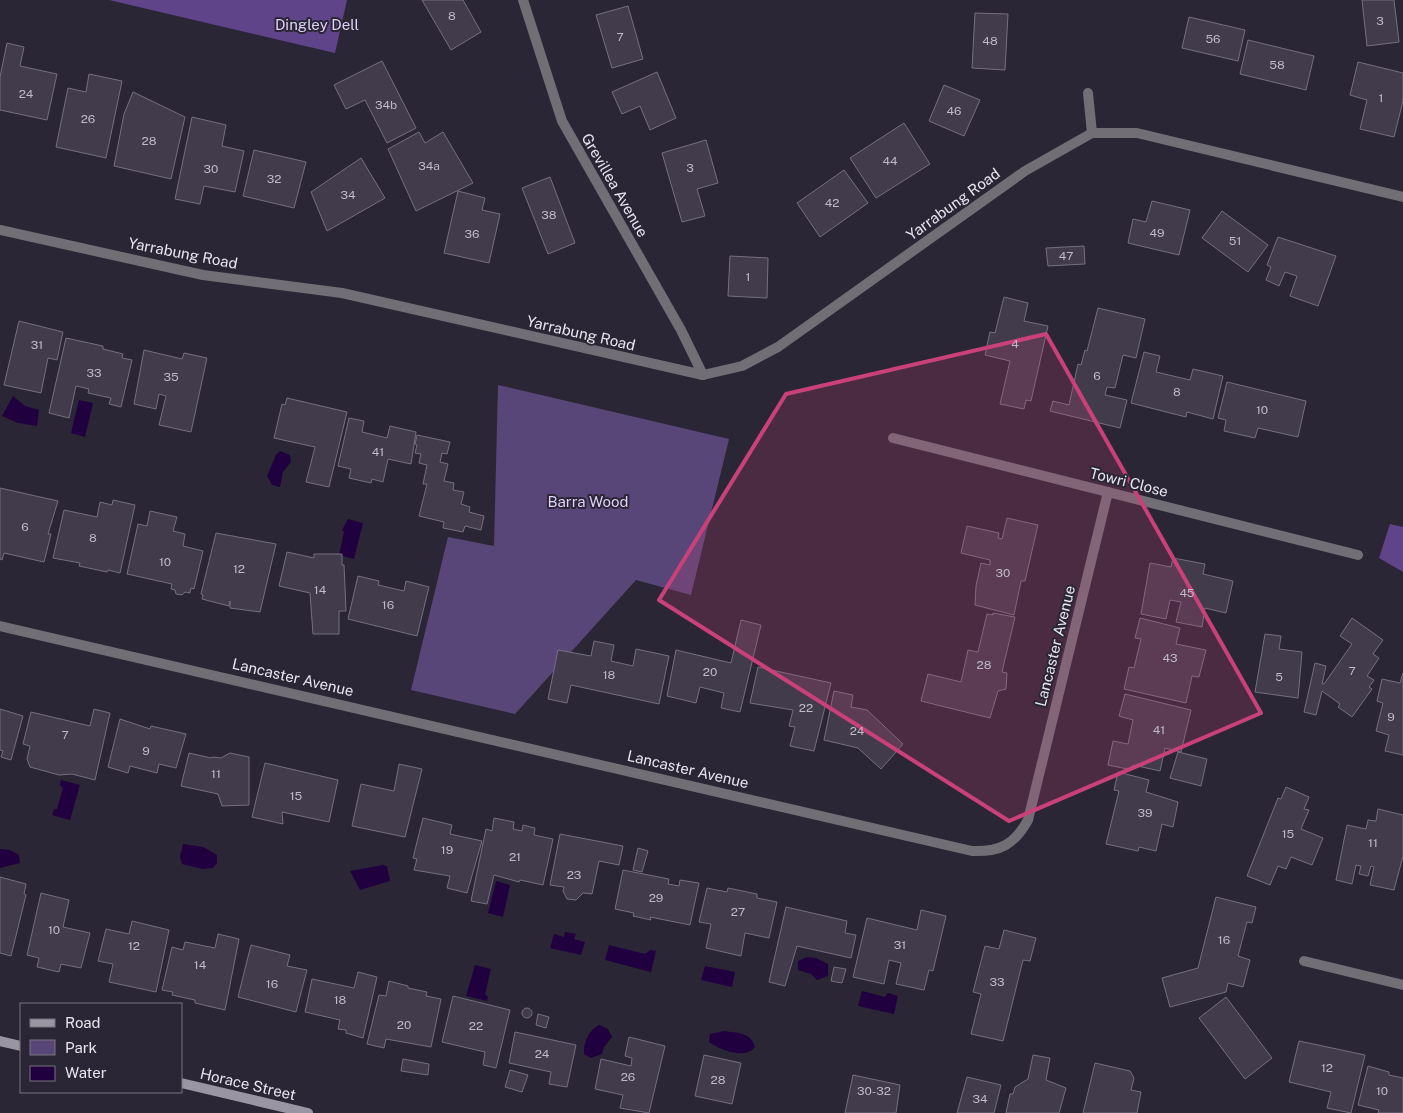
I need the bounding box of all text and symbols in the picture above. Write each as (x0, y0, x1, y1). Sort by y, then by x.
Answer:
house number: 8 (448, 9, 456, 23)
house number: 3 (1376, 14, 1384, 28)
park label: Dingley Dell (275, 16, 359, 33)
house number: 7 (616, 30, 624, 44)
house number: 56 (1205, 32, 1221, 46)
house number: 48 (982, 34, 998, 48)
house number: 58 (1269, 58, 1285, 72)
house number: 24 (19, 87, 34, 101)
house number: 1 (1379, 91, 1383, 105)
house number: 34b (375, 98, 397, 112)
house number: 46 (946, 104, 962, 118)
house number: 26 (81, 112, 95, 126)
street label: Grevillea Avenue (578, 130, 652, 240)
house number: 28 (142, 134, 157, 148)
house number: 44 (882, 154, 898, 168)
house number: 34a (418, 159, 440, 173)
house number: 3 (686, 161, 694, 175)
house number: 30 (204, 162, 218, 176)
street label: Yarrabung Road (903, 164, 1003, 244)
house number: 32 (267, 172, 281, 186)
house number: 34 (340, 188, 356, 202)
house number: 42 (825, 196, 839, 210)
house number: 38 (541, 208, 557, 222)
house number: 49 (1149, 226, 1165, 240)
house number: 36 (465, 227, 479, 241)
street label: Yarrabung Road (127, 234, 239, 272)
house number: 51 (1229, 234, 1241, 248)
house number: 47 (1059, 249, 1073, 263)
house number: 1 (746, 270, 750, 284)
street label: Yarrabung Road (525, 312, 637, 354)
house number: 4 (1011, 337, 1019, 351)
house number: 31 (31, 338, 43, 352)
house number: 33 (86, 366, 102, 380)
house number: 6 (1093, 369, 1101, 383)
house number: 35 (163, 370, 179, 384)
house number: 8 (1173, 385, 1181, 399)
house number: 10 (1256, 403, 1268, 417)
house number: 41 (372, 445, 384, 459)
street label: Towri Close (1088, 464, 1170, 500)
park label: Barra Wood (548, 493, 628, 510)
house number: 6 (21, 520, 29, 534)
house number: 8 (89, 531, 97, 545)
house number: 10 (159, 555, 171, 569)
house number: 12 (233, 562, 245, 576)
house number: 30 (996, 566, 1010, 580)
house number: 14 (314, 583, 327, 597)
street label: Lancaster Avenue (1032, 584, 1078, 708)
house number: 45 (1179, 586, 1195, 600)
house number: 16 (382, 598, 394, 612)
house number: 43 (1162, 651, 1178, 665)
street label: Lancaster Avenue (231, 655, 355, 699)
house number: 28 (977, 658, 992, 672)
house number: 7 (1348, 664, 1356, 678)
house number: 20 (703, 665, 717, 679)
house number: 18 (603, 668, 616, 682)
house number: 5 (1275, 670, 1283, 684)
house number: 22 (799, 701, 813, 715)
house number: 9 (1387, 710, 1395, 724)
house number: 41 (1153, 723, 1165, 737)
house number: 24 (850, 724, 865, 738)
house number: 7 (61, 728, 69, 742)
house number: 9 (142, 744, 150, 758)
street label: Lancaster Avenue (626, 747, 750, 791)
house number: 11 (211, 767, 221, 781)
house number: 15 (290, 789, 303, 803)
house number: 39 (1138, 806, 1152, 820)
house number: 15 (1282, 827, 1295, 841)
house number: 11 (1368, 836, 1378, 850)
house number: 19 (441, 843, 453, 857)
house number: 21 (509, 850, 521, 864)
house number: 23 (567, 868, 581, 882)
house number: 29 (649, 891, 663, 905)
house number: 27 (731, 905, 745, 919)
house number: 10 (48, 923, 60, 937)
house number: 16 (1218, 933, 1230, 947)
house number: 31 (894, 938, 906, 952)
house number: 12 (128, 939, 140, 953)
house number: 14 (194, 958, 207, 972)
house number: 33 (989, 975, 1005, 989)
house number: 16 (266, 977, 278, 991)
house number: 18 (334, 993, 347, 1007)
legend (20, 1003, 182, 1093)
text: Road (65, 1014, 101, 1031)
house number: 20 (397, 1018, 411, 1032)
house number: 22 (469, 1019, 483, 1033)
text: Park (65, 1039, 97, 1056)
house number: 24 (535, 1047, 550, 1061)
house number: 12 (1321, 1061, 1333, 1075)
text: Water (65, 1064, 107, 1081)
street label: Horace Street (198, 1065, 298, 1103)
house number: 26 (621, 1070, 635, 1084)
house number: 28 (711, 1073, 726, 1087)
house number: 30-32 (857, 1084, 891, 1098)
house number: 10 (1376, 1084, 1388, 1098)
house number: 34 (972, 1092, 988, 1106)

